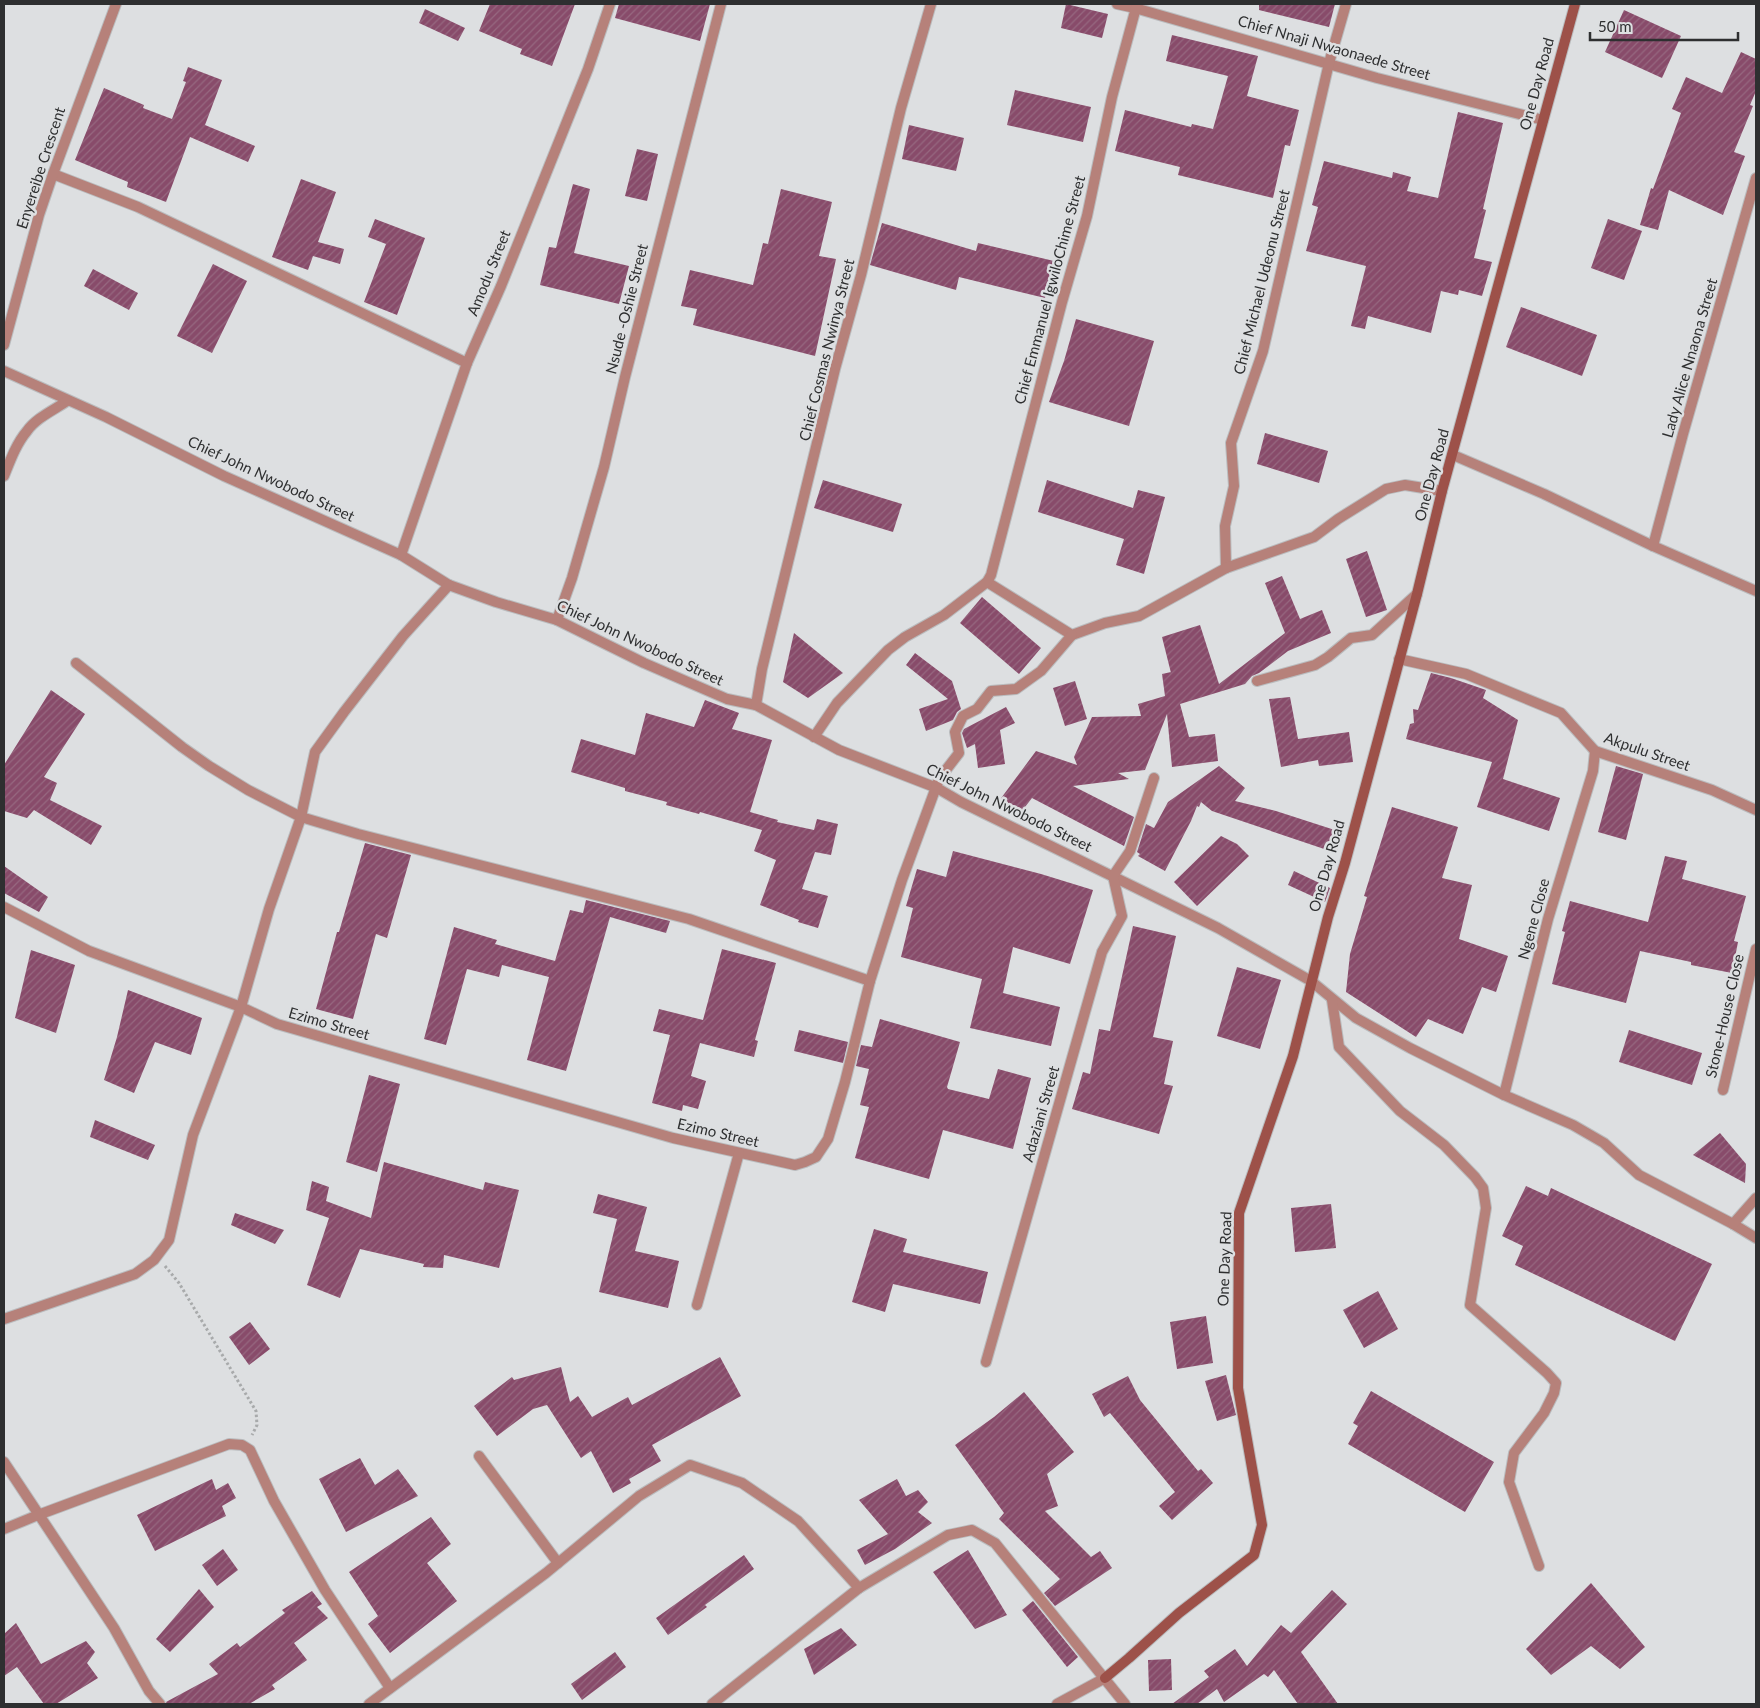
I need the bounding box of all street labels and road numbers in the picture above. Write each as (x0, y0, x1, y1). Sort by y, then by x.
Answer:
street label: Chief Nnaji Nwaonaede Street (1236, 11, 1433, 83)
street label: One Day Road (1515, 36, 1557, 132)
street label: Enyereibe Crescent (12, 104, 68, 231)
street label: Chief Emmanuel IgwiloChime Street (1010, 173, 1088, 406)
street label: Chief Michael Udeonu Street (1229, 187, 1293, 376)
street label: Amodu Street (463, 226, 514, 318)
street label: Nsude -Oshie Street (601, 241, 651, 376)
street label: Chief Cosmas Nwinya Street (795, 256, 858, 443)
street label: Lady Alice Nnaona Street (1658, 275, 1721, 440)
street label: One Day Road (1410, 427, 1452, 523)
street label: Chief John Nwobodo Street (185, 431, 358, 525)
street label: Chief John Nwobodo Street (554, 595, 727, 689)
street label: Akpulu Street (1602, 728, 1693, 774)
street label: Chief John Nwobodo Street (924, 759, 1096, 855)
street label: One Day Road (1304, 818, 1348, 914)
street label: Ngene Close (1514, 876, 1553, 961)
street label: Stone-House Close (1701, 952, 1747, 1079)
street label: Ezimo Street (287, 1003, 372, 1043)
street label: Adaziani Street (1018, 1063, 1063, 1164)
street label: Ezimo Street (676, 1114, 761, 1150)
street label: One Day Road (1213, 1211, 1235, 1307)

